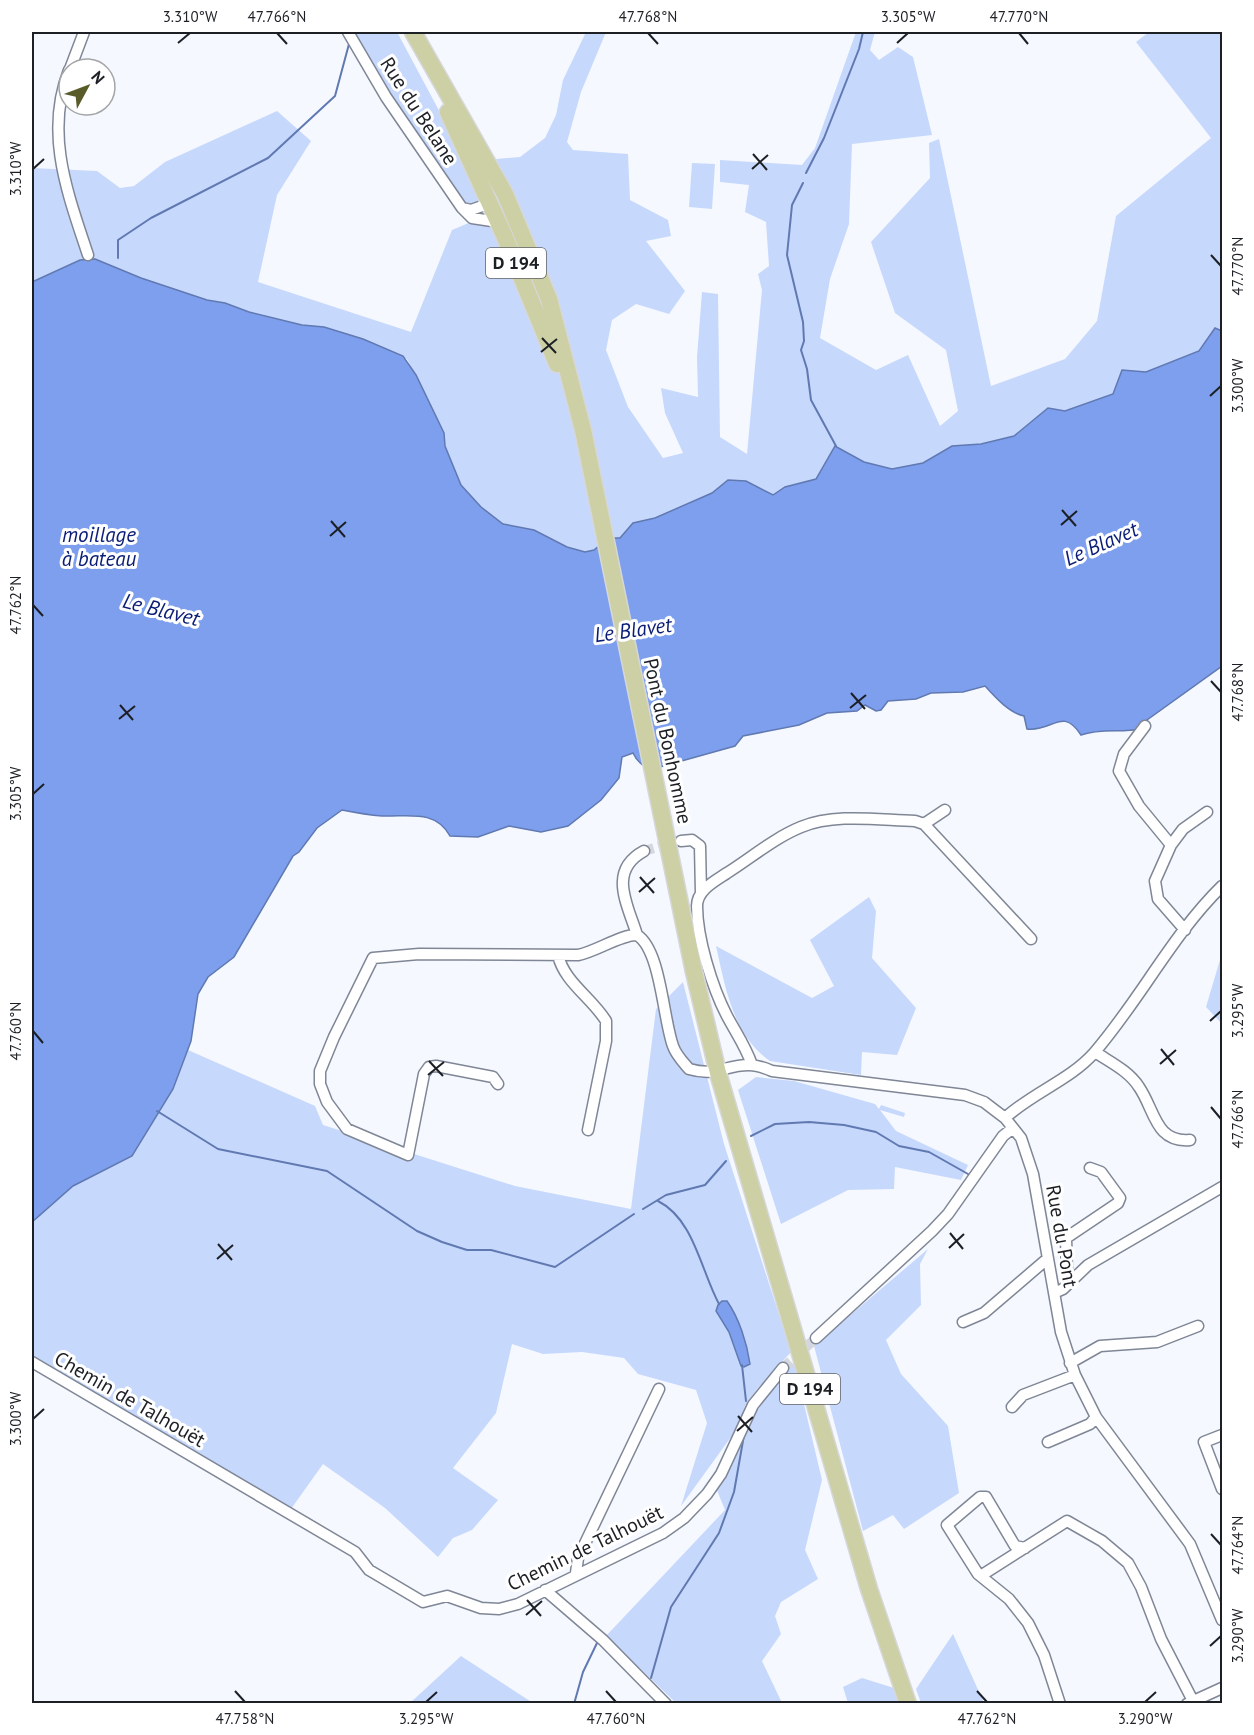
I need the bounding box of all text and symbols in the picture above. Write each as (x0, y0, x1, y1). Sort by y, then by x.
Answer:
text: 3.310°W (163, 7, 218, 26)
text: 47.766°N (248, 7, 306, 26)
text: 47.768°N (619, 7, 677, 26)
text: 3.305°W (881, 7, 936, 26)
text: 47.770°N (990, 7, 1048, 26)
street label: Rue du Belane (374, 52, 464, 170)
north arrow (57, 57, 117, 117)
text: N (87, 67, 109, 88)
text: 3.310°W (6, 141, 25, 196)
text: 47.770°N (1228, 237, 1247, 295)
road number: D 194 (486, 248, 546, 278)
text: 3.300°W (1228, 358, 1247, 413)
water label: Le Blavet (1060, 515, 1143, 572)
water label: moillage à bateau (62, 521, 136, 572)
text: 47.762°N (6, 576, 25, 634)
water label: Le Blavet (120, 587, 204, 632)
water label: Le Blavet (592, 611, 675, 648)
street label: Pont du Bonhomme (638, 656, 698, 826)
text: 47.768°N (1228, 663, 1247, 721)
text: 3.305°W (6, 766, 25, 821)
text: 3.295°W (1228, 983, 1247, 1038)
text: 47.760°N (6, 1002, 25, 1060)
text: 47.766°N (1228, 1090, 1247, 1148)
street label: Rue du Pont (1040, 1183, 1084, 1290)
street label: Chemin de Talhouët (50, 1345, 210, 1453)
road number: D 194 (780, 1374, 840, 1404)
text: 3.300°W (6, 1391, 25, 1446)
street label: Chemin de Talhouët (503, 1499, 667, 1597)
text: 47.764°N (1228, 1516, 1247, 1574)
text: 3.290°W (1228, 1608, 1247, 1663)
text: 47.758°N (216, 1709, 274, 1728)
text: 3.295°W (399, 1709, 454, 1728)
text: 47.760°N (587, 1709, 645, 1728)
text: 47.762°N (958, 1709, 1016, 1728)
text: 3.290°W (1118, 1709, 1173, 1728)

